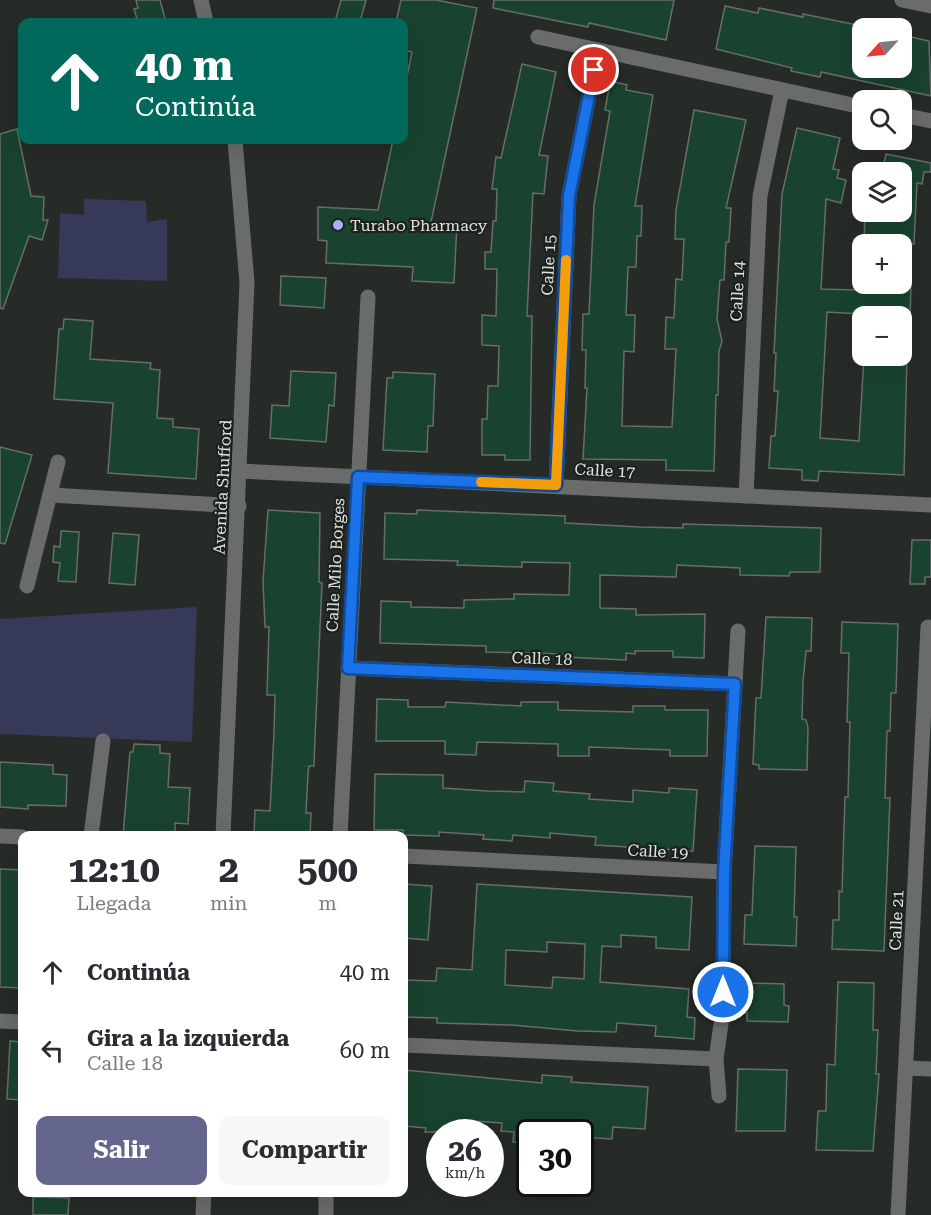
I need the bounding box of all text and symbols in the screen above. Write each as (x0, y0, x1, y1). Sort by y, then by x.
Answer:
north arrow (852, 18, 912, 78)
map controls (852, 18, 912, 366)
text: 40 m (135, 41, 233, 90)
icon: ahead (36, 42, 114, 120)
pin (568, 44, 619, 95)
icon: arrive (577, 53, 610, 86)
button: search (852, 90, 912, 150)
text: Continúa (135, 91, 256, 123)
button: layers (852, 162, 912, 222)
place label: Turabo Pharmacy (350, 216, 488, 235)
marker: Turabo Pharmacy (331, 218, 345, 232)
street label: Calle 15 (537, 234, 560, 296)
button: + (852, 234, 912, 294)
street label: Calle 14 (726, 260, 749, 322)
button: − (852, 306, 912, 366)
street label: Avenida Shufford (209, 419, 236, 555)
street label: Calle 17 (574, 459, 636, 482)
street label: Calle Milo Borges (323, 497, 349, 632)
street label: Calle 18 (511, 648, 573, 669)
street label: Calle 19 (627, 840, 689, 863)
text: 12:10 (68, 849, 160, 891)
text: 2 (219, 849, 239, 891)
text: 500 (298, 849, 358, 891)
street label: Calle 21 (885, 889, 908, 951)
text: Llegada (77, 891, 151, 915)
text: min (210, 891, 247, 915)
text: m (319, 891, 337, 915)
icon: ahead (36, 956, 69, 989)
text: Continúa (87, 960, 190, 985)
text: 40 m (340, 960, 390, 985)
position arrow (691, 960, 755, 1024)
text: Gira a la izquierda (87, 1026, 289, 1051)
icon: left (36, 1034, 69, 1067)
text: 60 m (340, 1038, 390, 1063)
text: Calle 18 (87, 1051, 163, 1075)
button: Salir (36, 1116, 207, 1185)
button: Compartir (219, 1116, 390, 1185)
speed limit sign: 30 (516, 1119, 594, 1197)
text: 26 (448, 1133, 482, 1168)
text: km/h (445, 1164, 485, 1182)

